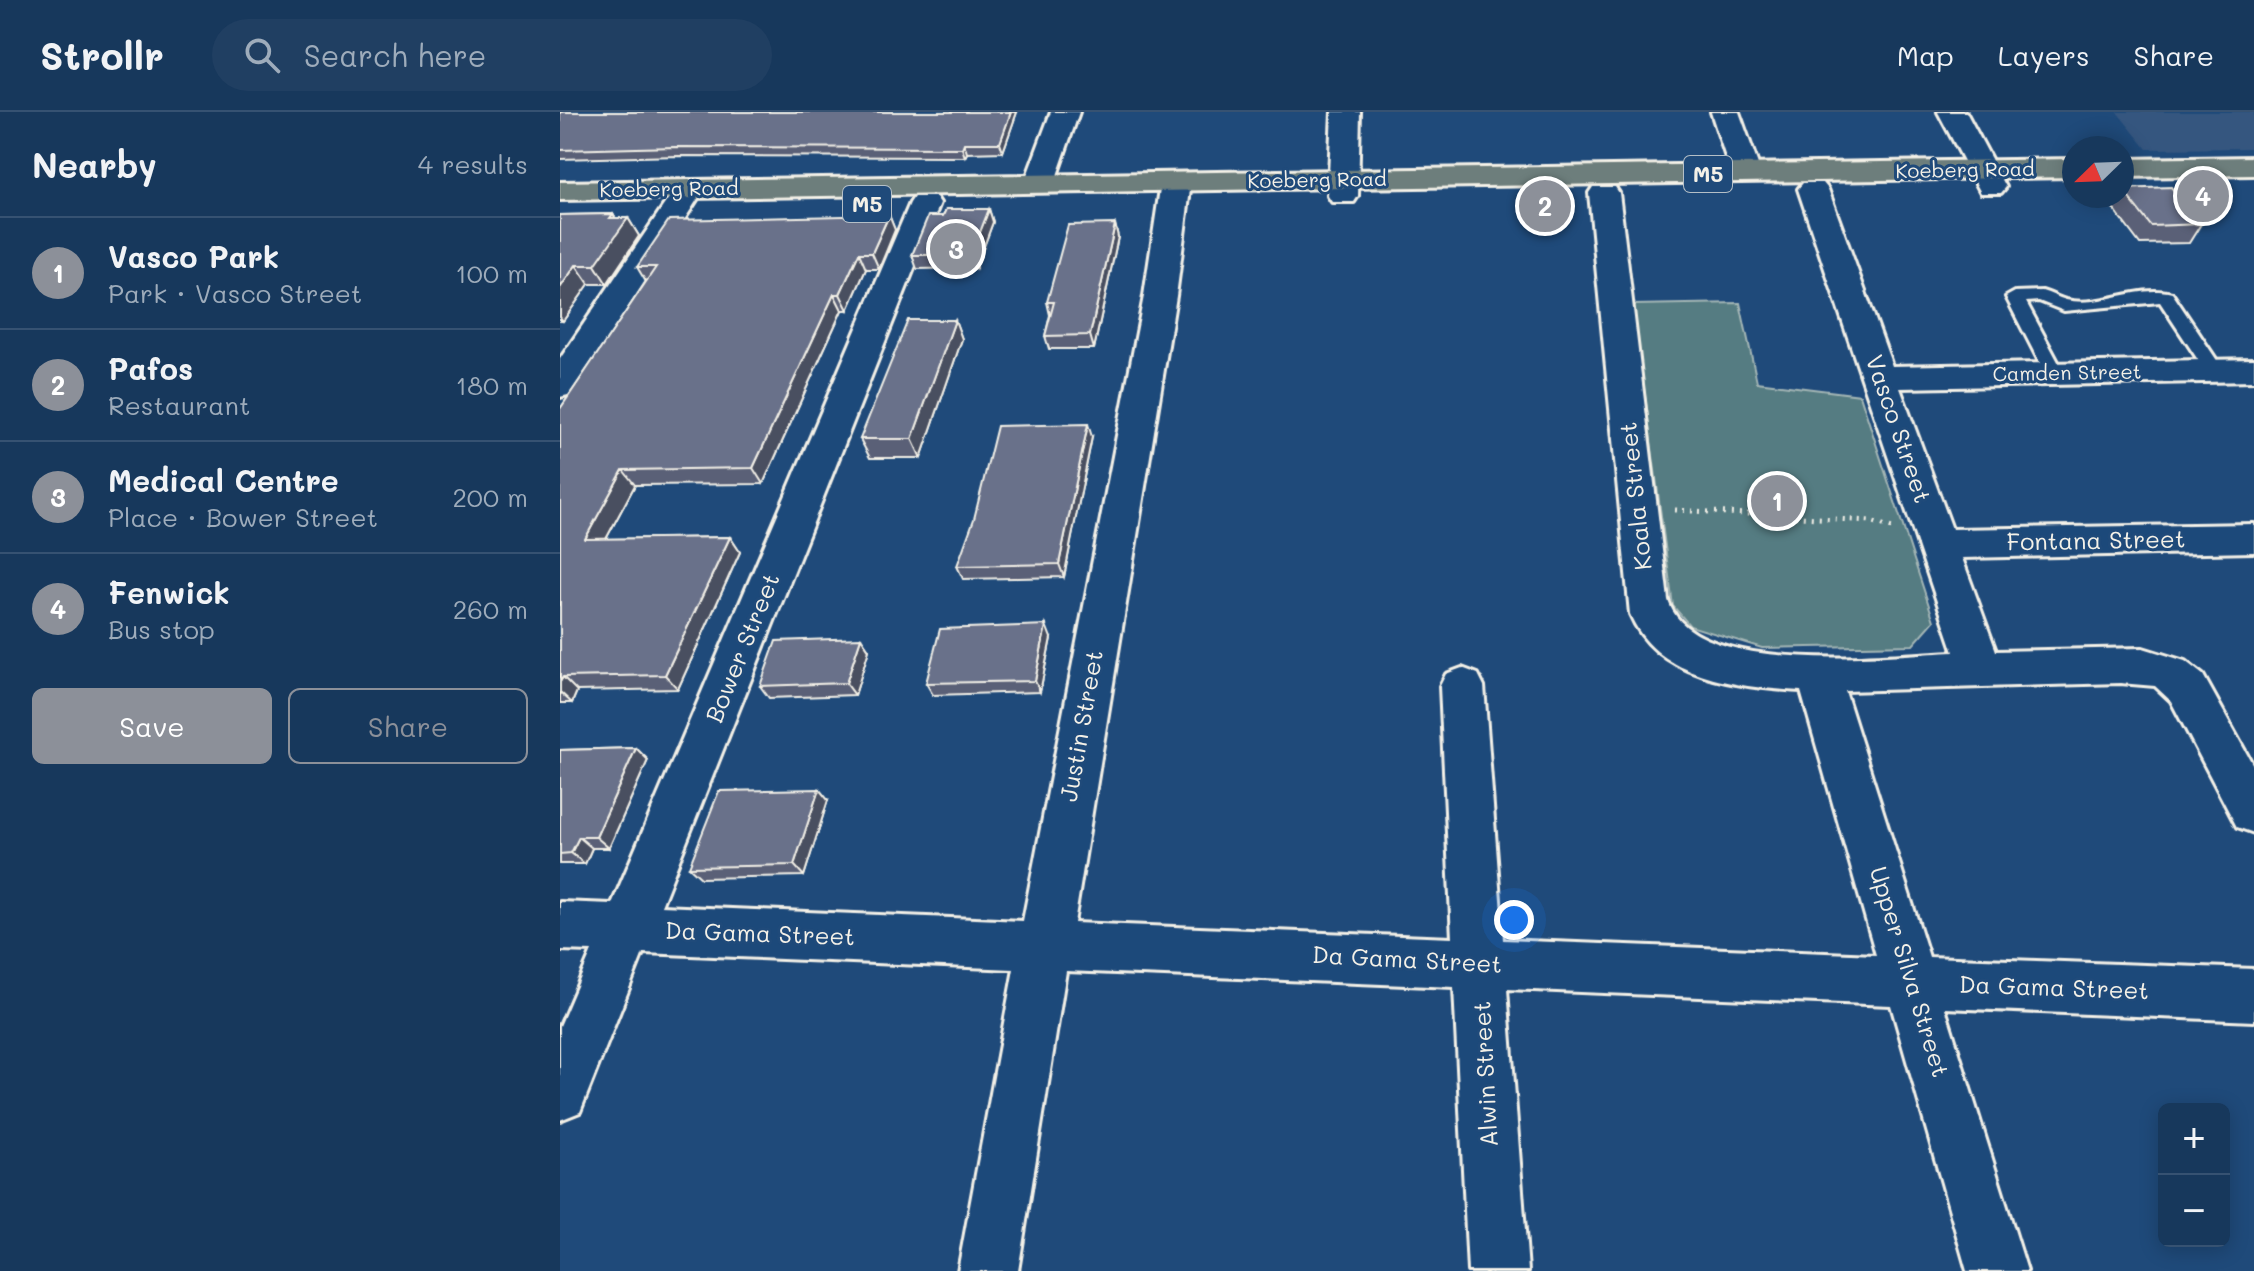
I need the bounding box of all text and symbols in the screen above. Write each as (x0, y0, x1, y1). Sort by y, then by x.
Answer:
search box (212, 19, 772, 91)
text: Strollr (40, 30, 164, 80)
icon: search (240, 33, 284, 77)
text: Search here (304, 35, 486, 75)
text: Map (1897, 37, 1954, 73)
text: Layers (1998, 37, 2090, 73)
text: Share (2134, 37, 2214, 73)
north arrow (2062, 136, 2134, 208)
text: Nearby (32, 142, 157, 187)
text: 4 results (418, 147, 528, 181)
street label: Koeberg Road (1895, 155, 2035, 183)
road number: M5 (1684, 156, 1732, 192)
street label: Koeberg Road (1247, 165, 1387, 193)
pin: 4 (2177, 166, 2229, 226)
street label: Koeberg Road (599, 174, 739, 202)
pin: 2 (1519, 176, 1571, 236)
road number: M5 (843, 186, 891, 222)
pin: 3 (930, 219, 982, 279)
text: Vasco Park (108, 236, 279, 276)
text: 1 (52, 256, 64, 290)
text: 100 m (455, 256, 528, 290)
text: Park · Vasco Street (108, 276, 362, 310)
text: Pafos (108, 348, 193, 388)
street label: Vasco Street (1860, 350, 1939, 507)
street label: Camden Street (1992, 358, 2142, 386)
text: 2 (51, 368, 65, 402)
text: 180 m (456, 368, 528, 402)
text: Restaurant (108, 388, 250, 422)
street label: Koala Street (1611, 421, 1658, 572)
text: Medical Centre (108, 460, 339, 500)
pin: 1 (1751, 471, 1803, 531)
text: 3 (50, 480, 66, 514)
text: 200 m (452, 480, 528, 514)
text: Place · Bower Street (108, 500, 378, 534)
street label: Fontana Street (2006, 522, 2186, 557)
street label: Bower Street (698, 568, 786, 727)
text: Fenwick (108, 572, 230, 612)
text: 4 (50, 592, 66, 626)
text: 260 m (453, 592, 528, 626)
text: Bus stop (108, 612, 215, 646)
street label: Justin Street (1052, 648, 1109, 804)
button: Save (32, 688, 272, 764)
button: Share (288, 688, 528, 764)
street label: Upper Silva Street (1864, 862, 1957, 1081)
your location (1494, 900, 1534, 940)
street label: Da Gama Street (665, 914, 856, 951)
street label: Da Gama Street (1311, 938, 1503, 979)
street label: Da Gama Street (1959, 968, 2150, 1005)
street label: Alwin Street (1465, 1000, 1504, 1148)
map controls (2158, 1103, 2230, 1247)
button: + (2158, 1103, 2230, 1175)
button: − (2158, 1175, 2230, 1247)

